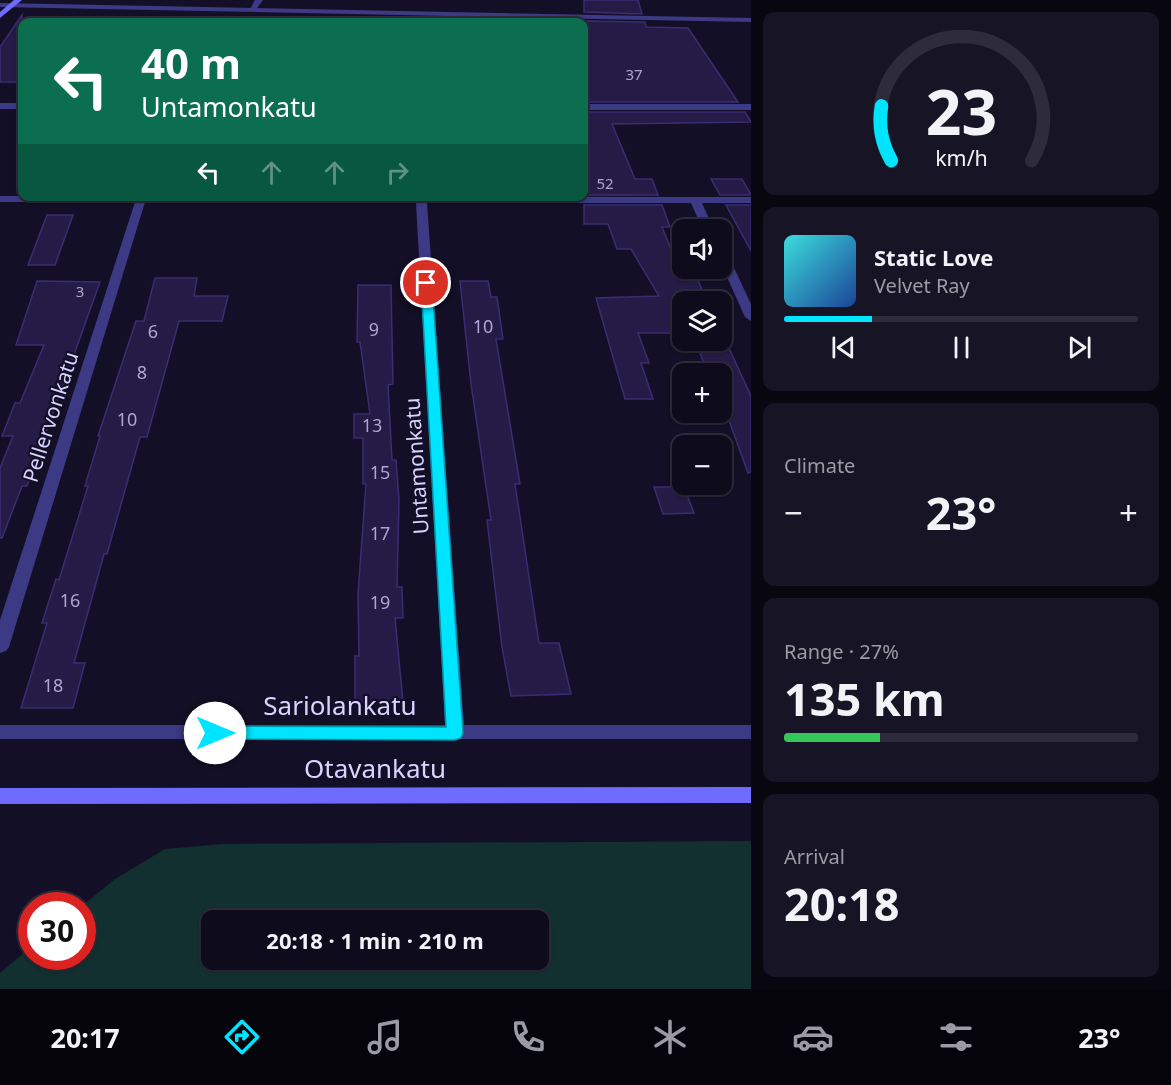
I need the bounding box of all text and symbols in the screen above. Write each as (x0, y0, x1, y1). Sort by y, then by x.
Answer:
text: 40 m (141, 34, 241, 91)
icon: left (42, 42, 120, 120)
house number: 37 (625, 64, 643, 84)
text: 23 (925, 68, 997, 153)
text: Untamonkatu (141, 88, 317, 125)
text: km/h (935, 143, 987, 172)
icon: left (192, 156, 225, 189)
icon: ahead (255, 156, 288, 189)
icon: ahead (318, 156, 351, 189)
icon: right (381, 156, 414, 189)
house number: 52 (596, 173, 614, 193)
map controls (672, 219, 732, 495)
button: sound (672, 219, 732, 279)
text: Static Love (874, 242, 993, 272)
pin (400, 257, 451, 308)
icon: arrive (409, 266, 442, 299)
text: Velvet Ray (874, 272, 970, 299)
house number: 3 (76, 281, 84, 301)
button: layers (672, 291, 732, 351)
house number: 10 (473, 314, 493, 338)
house number: 9 (369, 317, 379, 341)
house number: 6 (148, 319, 158, 343)
icon: previous (827, 331, 860, 364)
icon: pause (945, 331, 978, 364)
icon: next (1063, 331, 1096, 364)
street label: Pellervonkatu (16, 348, 84, 486)
house number: 8 (137, 360, 147, 384)
button: + (672, 363, 732, 423)
street label: Untamonkatu (397, 397, 435, 535)
house number: 10 (117, 407, 137, 431)
house number: 13 (362, 413, 382, 437)
button: − (672, 435, 732, 495)
text: Climate (784, 452, 855, 479)
house number: 15 (370, 460, 390, 484)
text: 23° (926, 482, 996, 543)
text: − (784, 490, 803, 535)
text: + (1119, 490, 1138, 535)
house number: 17 (370, 521, 390, 545)
house number: 16 (60, 588, 80, 612)
house number: 19 (370, 590, 390, 614)
text: Range · 27% (784, 638, 899, 665)
text: 135 km (784, 668, 945, 729)
house number: 18 (43, 673, 63, 697)
street label: Sariolankatu (263, 687, 417, 723)
position arrow (183, 701, 247, 765)
street label: Otavankatu (304, 750, 446, 786)
text: Arrival (784, 843, 845, 870)
text: 20:18 (784, 873, 900, 934)
speed limit sign: 30 (18, 892, 96, 970)
text: 20:18 · 1 min · 210 m (266, 925, 484, 955)
icon: directions (221, 1016, 263, 1058)
icon: music (364, 1016, 406, 1058)
icon: phone (507, 1016, 549, 1058)
icon: climate (649, 1016, 691, 1058)
icon: car (792, 1016, 834, 1058)
icon: filters (935, 1016, 977, 1058)
text: 20:17 (50, 1019, 120, 1056)
text: 23° (1078, 1019, 1121, 1056)

